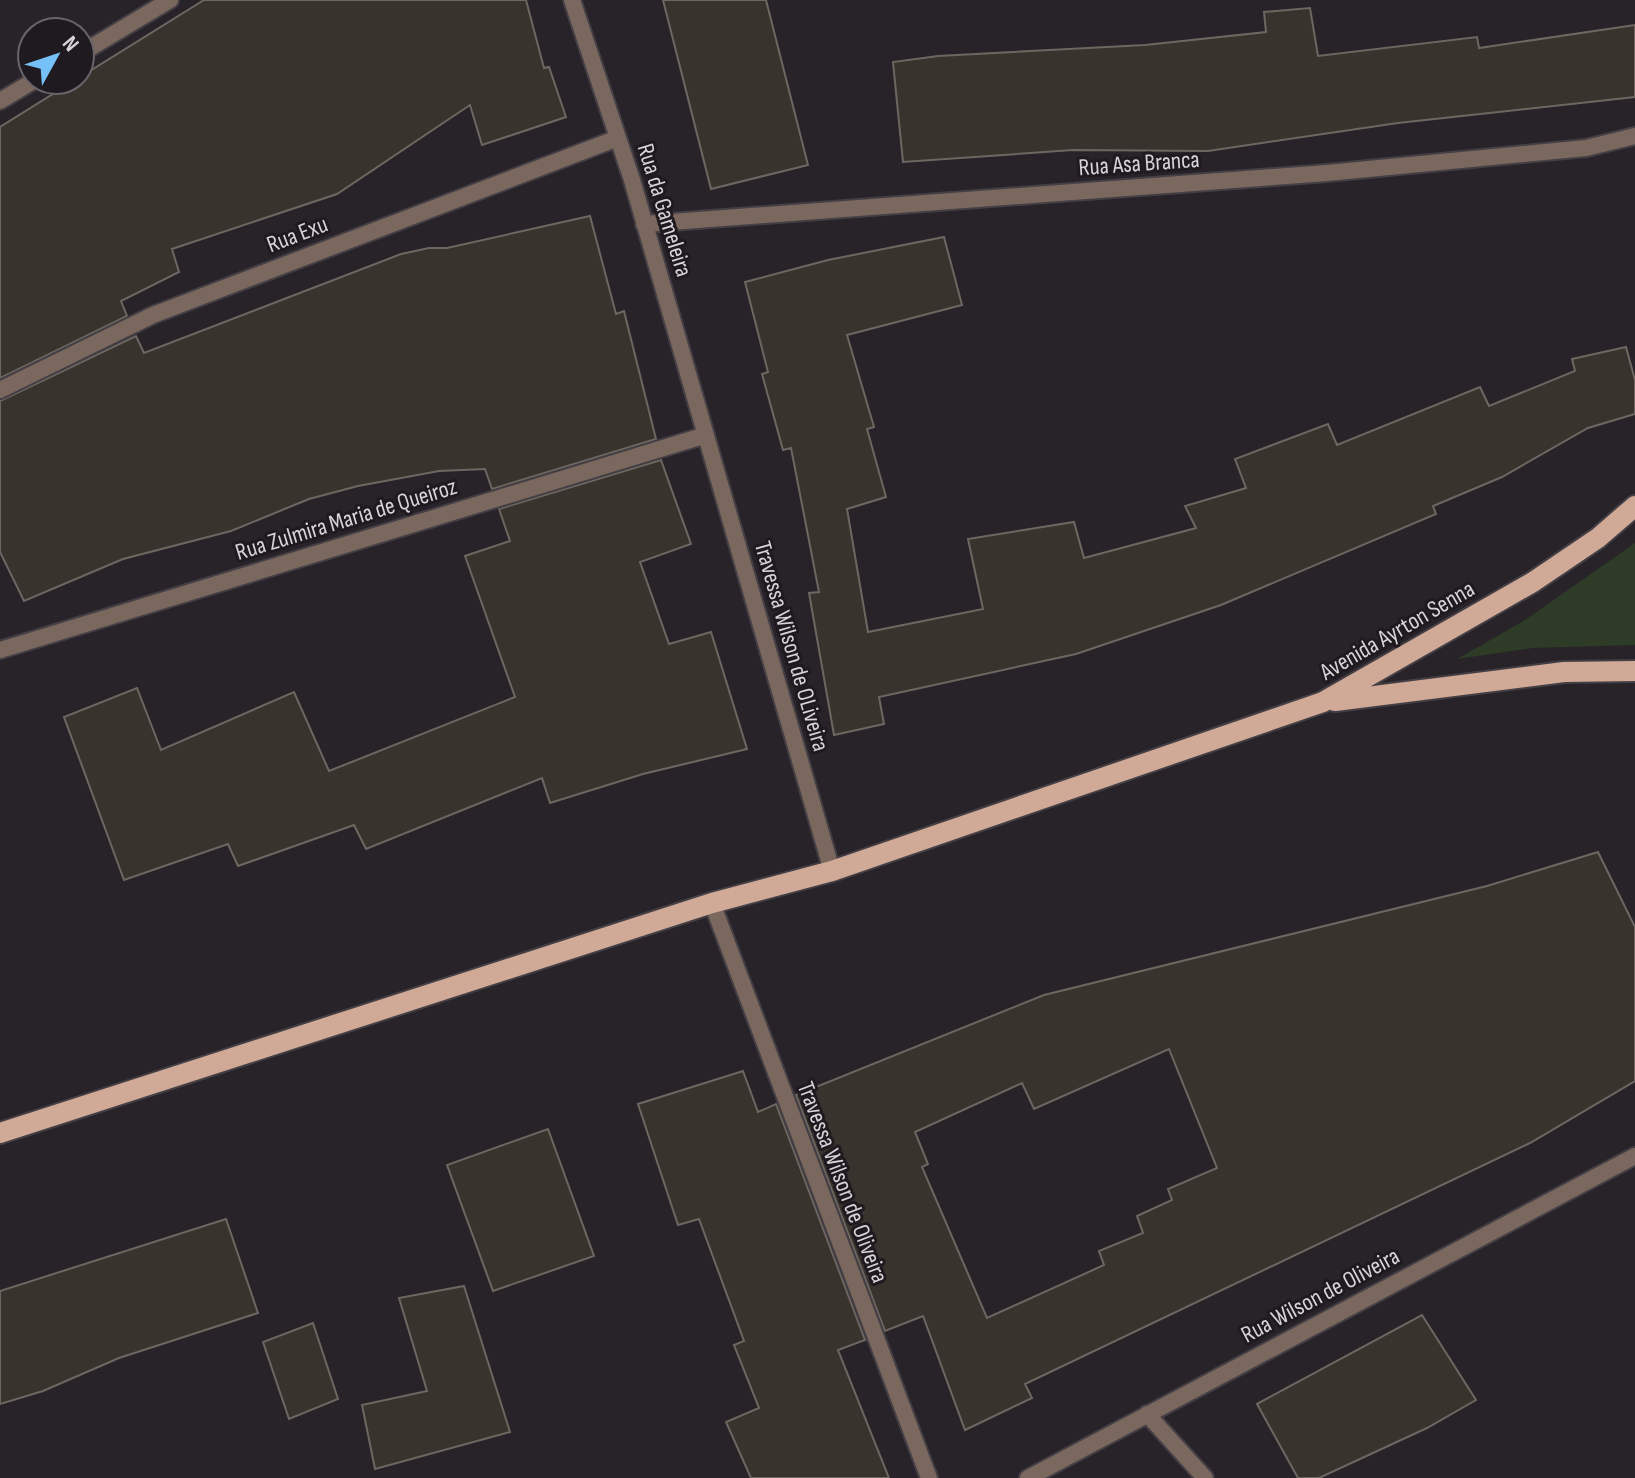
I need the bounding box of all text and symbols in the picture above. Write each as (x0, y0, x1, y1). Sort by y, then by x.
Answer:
north arrow (16, 16, 96, 96)
text: N (56, 31, 84, 57)
street label: Rua da Gameleira (631, 140, 699, 280)
street label: Rua Asa Branca (1078, 145, 1201, 182)
street label: Rua Exu (263, 210, 332, 259)
street label: Rua Zulmira Maria de Queiroz (232, 472, 461, 567)
street label: Travessa Wilson de OLiveira (748, 538, 835, 754)
street label: Avenida Ayrton Senna (1314, 574, 1480, 687)
street label: Travessa Wilson de Oliveira (791, 1077, 894, 1287)
street label: Rua Wilson de Oliveira (1236, 1242, 1404, 1349)

